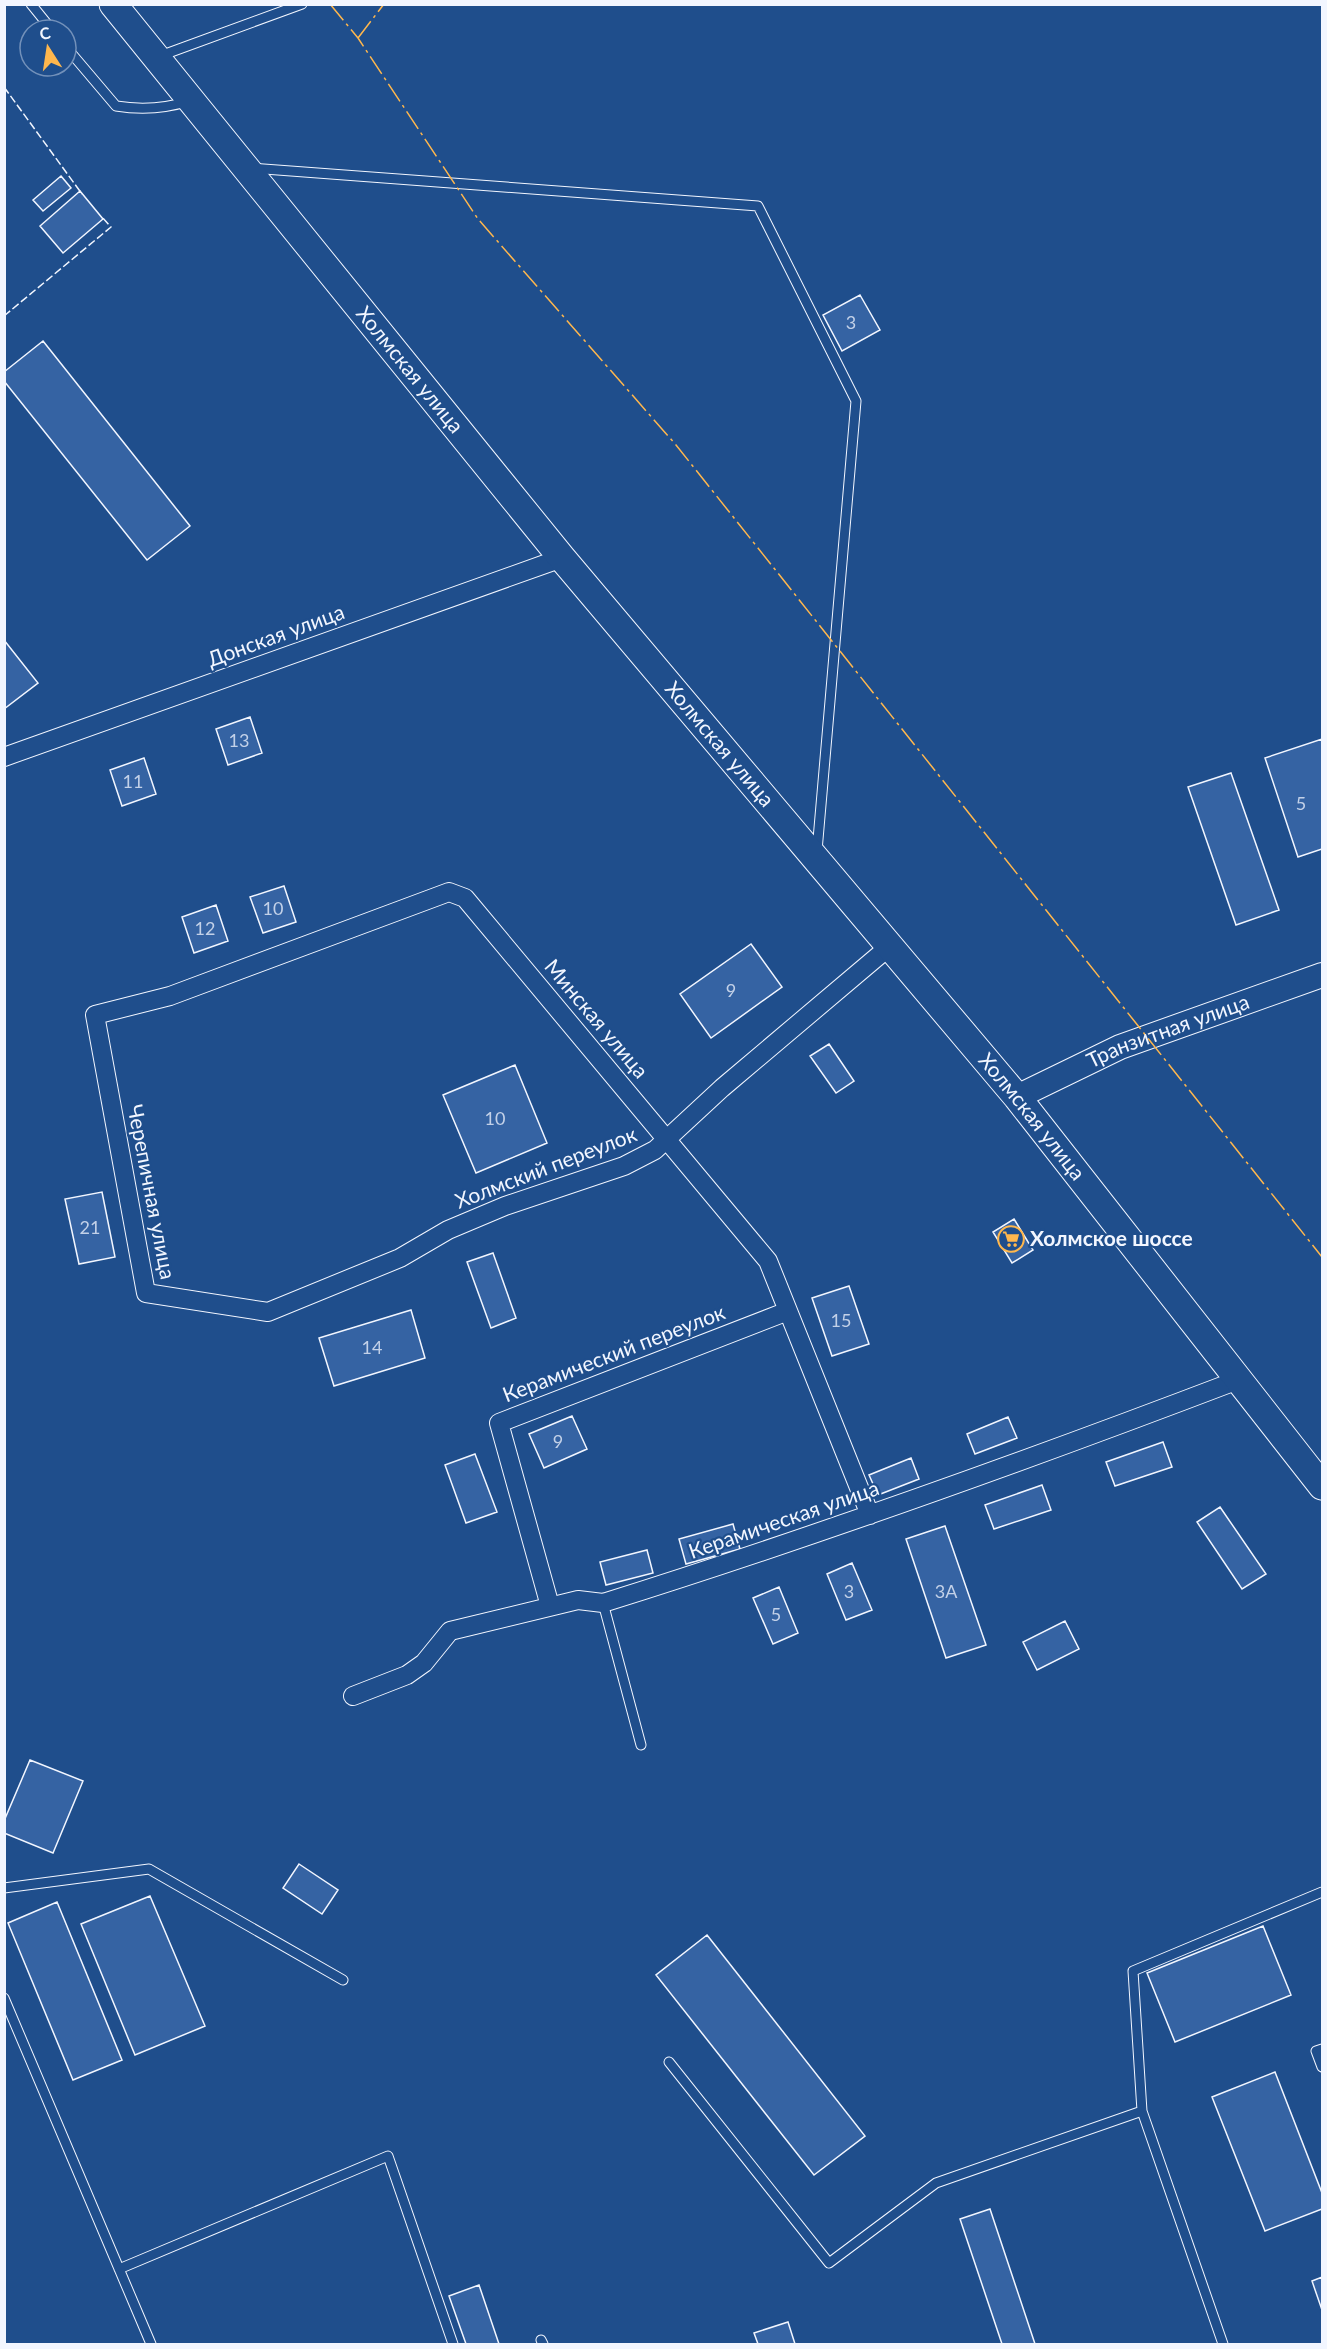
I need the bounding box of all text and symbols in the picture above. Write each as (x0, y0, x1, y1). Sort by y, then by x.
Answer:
north arrow (18, 18, 78, 78)
text: С (38, 22, 52, 43)
street label: Холмская улица (352, 300, 470, 437)
house number: 3 (846, 311, 856, 333)
street label: Донская улица (204, 598, 347, 671)
street label: Холмская улица (661, 676, 780, 811)
house number: 13 (229, 729, 249, 751)
house number: 11 (123, 770, 143, 792)
house number: 5 (1296, 792, 1306, 814)
house number: 10 (263, 897, 283, 919)
house number: 12 (195, 917, 215, 939)
street label: Минская улица (540, 953, 654, 1083)
house number: 9 (726, 979, 736, 1001)
street label: Транзитная улица (1082, 988, 1252, 1072)
street label: Холмская улица (974, 1047, 1091, 1184)
street label: Черепичная улица (123, 1102, 182, 1281)
house number: 10 (485, 1107, 505, 1129)
street label: Холмский переулок (451, 1120, 640, 1213)
house number: 21 (80, 1216, 100, 1238)
supermarket icon: Холмское шоссе (996, 1224, 1026, 1254)
place label: Холмское шоссе (1030, 1225, 1193, 1250)
street label: Керамический переулок (499, 1299, 728, 1407)
house number: 15 (831, 1309, 851, 1331)
house number: 14 (362, 1336, 382, 1358)
house number: 9 (553, 1430, 563, 1452)
street label: Керамическая улица (685, 1474, 882, 1563)
house number: 3 (844, 1580, 854, 1602)
house number: 3А (935, 1580, 958, 1602)
house number: 5 (771, 1603, 781, 1625)

